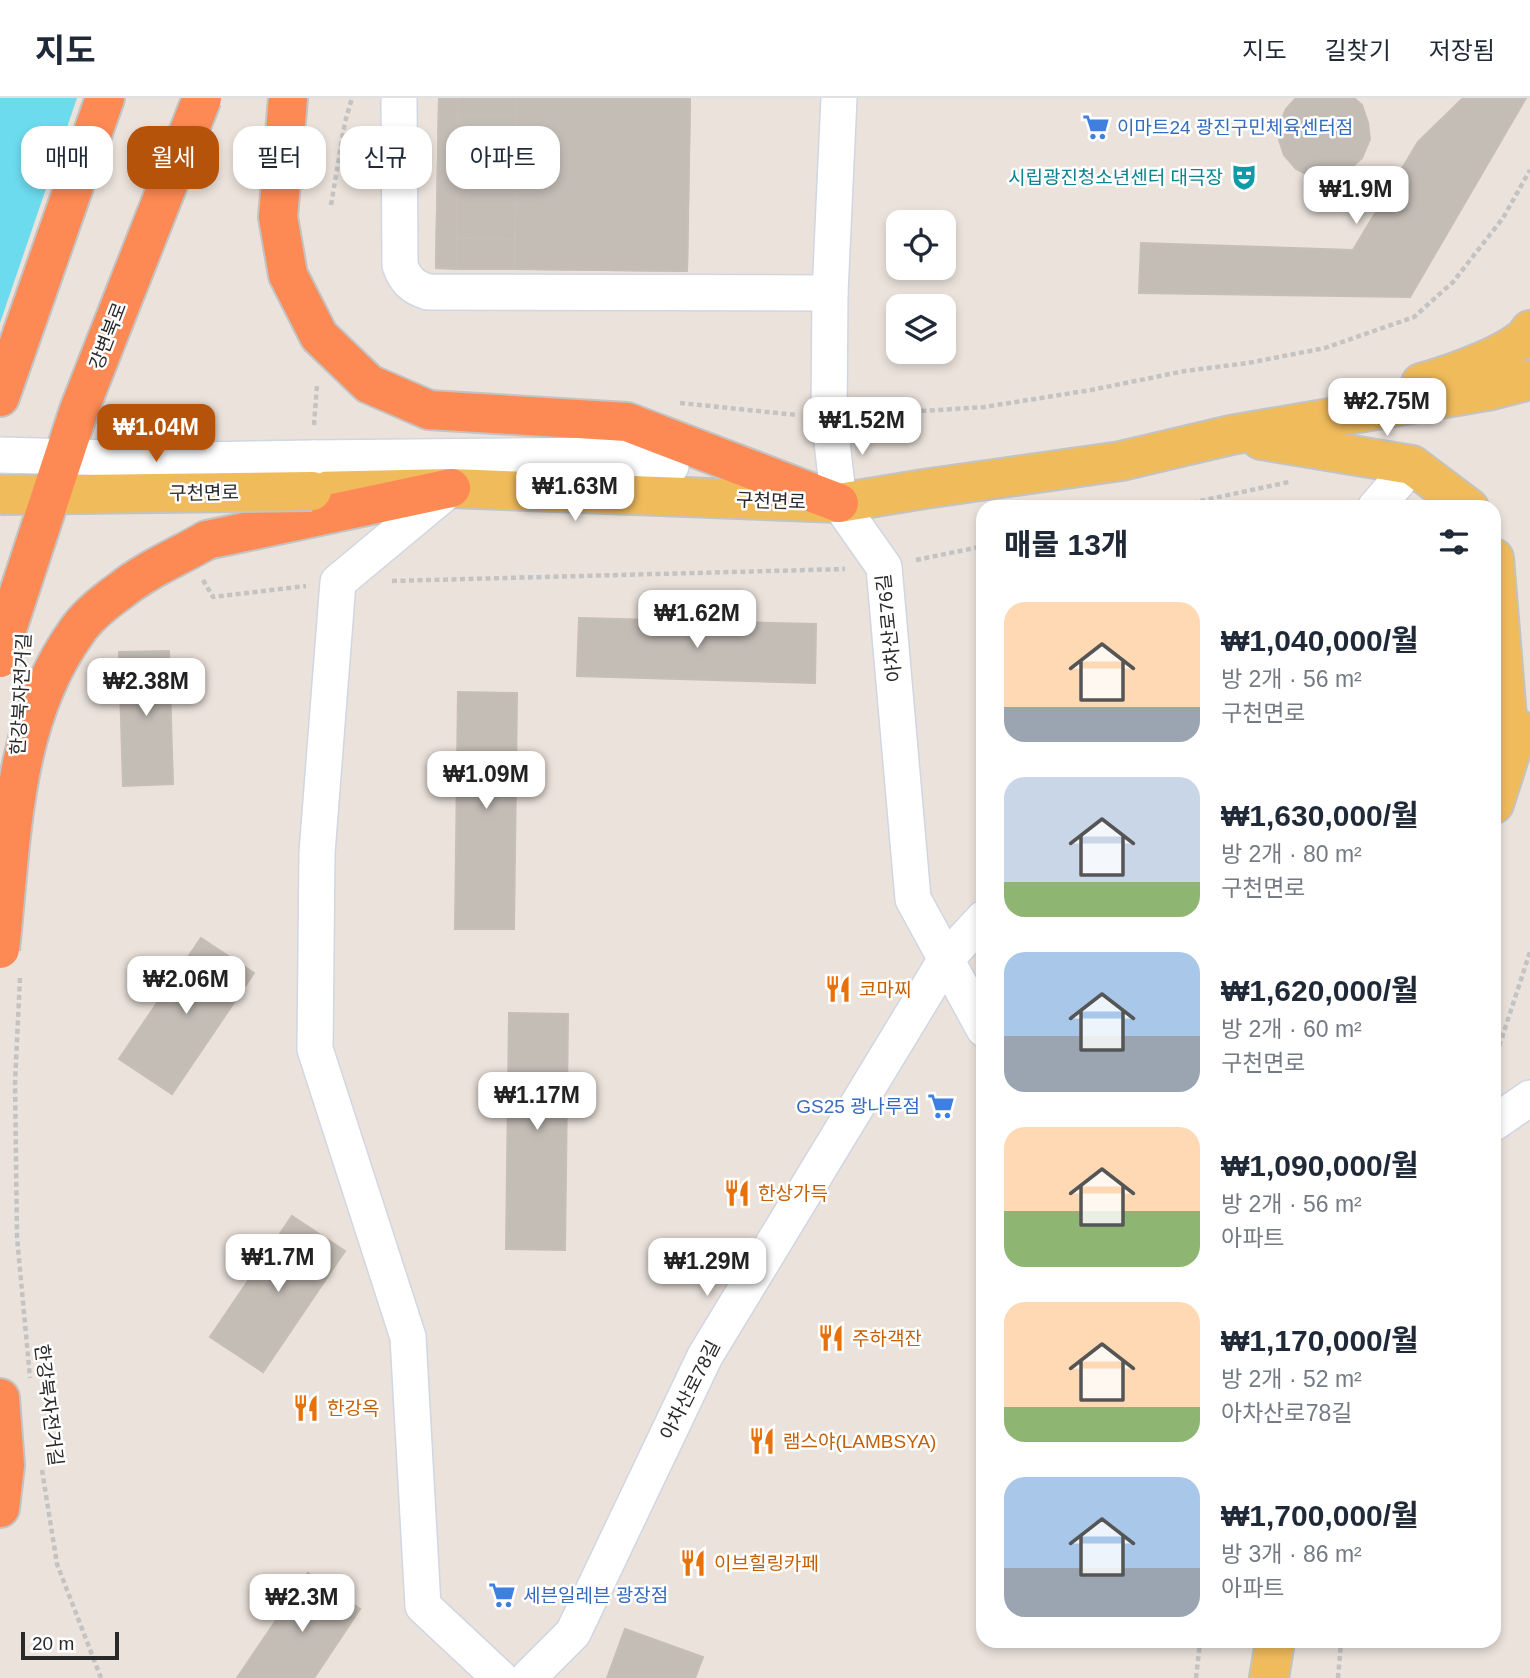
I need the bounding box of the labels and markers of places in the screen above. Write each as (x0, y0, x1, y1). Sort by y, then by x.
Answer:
supermarket icon: 이마트24 광진구민체육센터점 (1081, 112, 1111, 142)
place label: 이마트24 광진구민체육센터점 (1117, 117, 1353, 138)
theatre icon: 시립광진청소년센터 대극장 (1229, 162, 1259, 192)
pin: ₩1.9M (1307, 166, 1405, 226)
place label: 시립광진청소년센터 대극장 (1008, 167, 1223, 188)
pin: ₩2.75M (1330, 378, 1444, 438)
pin: ₩1.52M (805, 398, 919, 457)
pin: ₩1.04M (99, 404, 213, 464)
pin: ₩1.63M (518, 464, 632, 523)
pin: ₩1.62M (640, 590, 754, 650)
pin: ₩2.38M (89, 658, 203, 718)
pin: ₩1.09M (429, 752, 543, 811)
pin: ₩2.06M (129, 956, 243, 1016)
restaurant icon: 코마찌 (823, 974, 853, 1004)
place label: 코마찌 (859, 979, 911, 1000)
pin: ₩1.17M (480, 1072, 594, 1132)
supermarket icon: GS25 광나루점 (926, 1091, 956, 1121)
place label: GS25 광나루점 (796, 1096, 920, 1117)
restaurant icon: 한상가득 (722, 1178, 752, 1208)
place label: 한상가득 (758, 1183, 828, 1204)
pin: ₩1.7M (229, 1234, 327, 1294)
pin: ₩1.29M (650, 1238, 764, 1298)
restaurant icon: 주하객잔 (816, 1323, 846, 1353)
place label: 주하객잔 (852, 1328, 922, 1349)
restaurant icon: 한강옥 (291, 1393, 321, 1423)
place label: 한강옥 (327, 1398, 379, 1419)
restaurant icon: 램스야(LAMBSYA) (747, 1426, 777, 1456)
place label: 램스야(LAMBSYA) (783, 1431, 936, 1452)
restaurant icon: 이브힐링카페 (678, 1548, 708, 1578)
place label: 이브힐링카페 (714, 1553, 819, 1574)
pin: ₩2.3M (253, 1574, 351, 1634)
supermarket icon: 세븐일레븐 광장점 (487, 1580, 517, 1610)
place label: 세븐일레븐 광장점 (523, 1585, 668, 1606)

